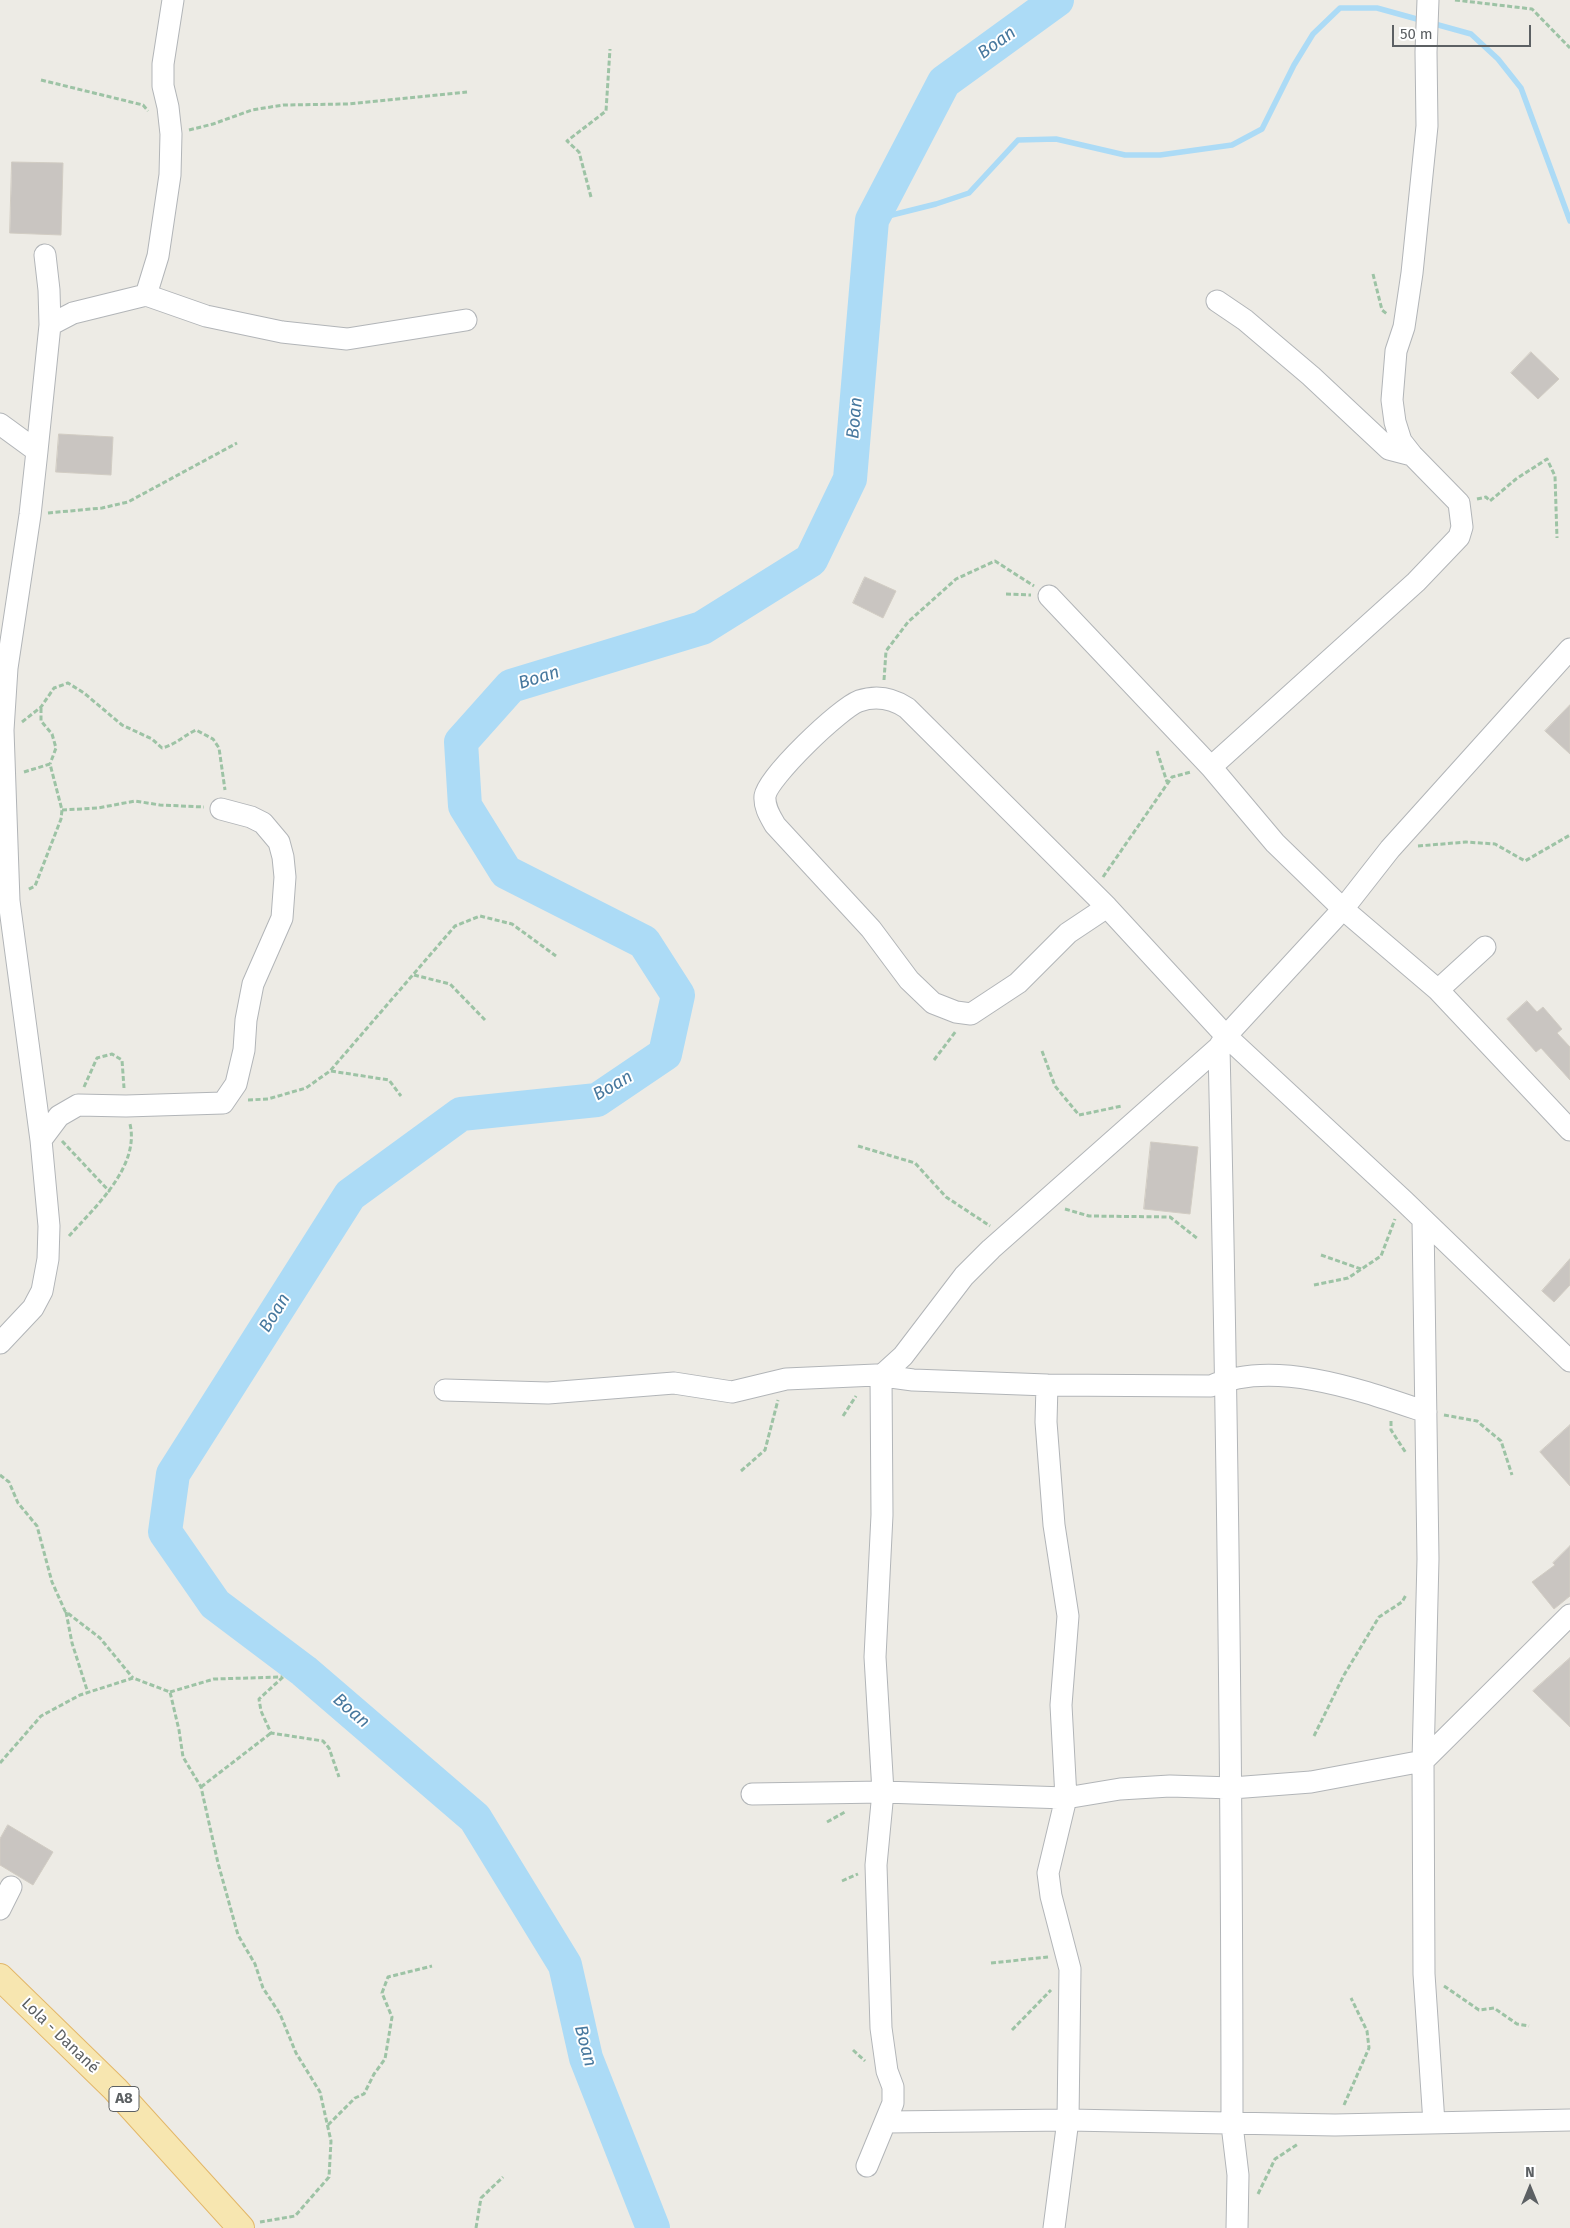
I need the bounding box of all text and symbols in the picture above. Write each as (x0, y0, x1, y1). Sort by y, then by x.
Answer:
scale bar (1395, 15, 1534, 47)
water label: Boan (974, 22, 1020, 64)
text: 50 m (1400, 25, 1433, 43)
water label: Boan (842, 396, 868, 440)
water label: Boan (516, 662, 562, 694)
water label: Boan (589, 1066, 637, 1106)
water label: Boan (255, 1290, 295, 1336)
water label: Boan (328, 1689, 374, 1733)
street label: Lola - Danané (17, 1994, 103, 2078)
water label: Boan (569, 2023, 601, 2069)
road number: A8 (109, 2086, 139, 2112)
north arrow (1505, 2163, 1555, 2213)
text: N (1525, 2164, 1535, 2181)

